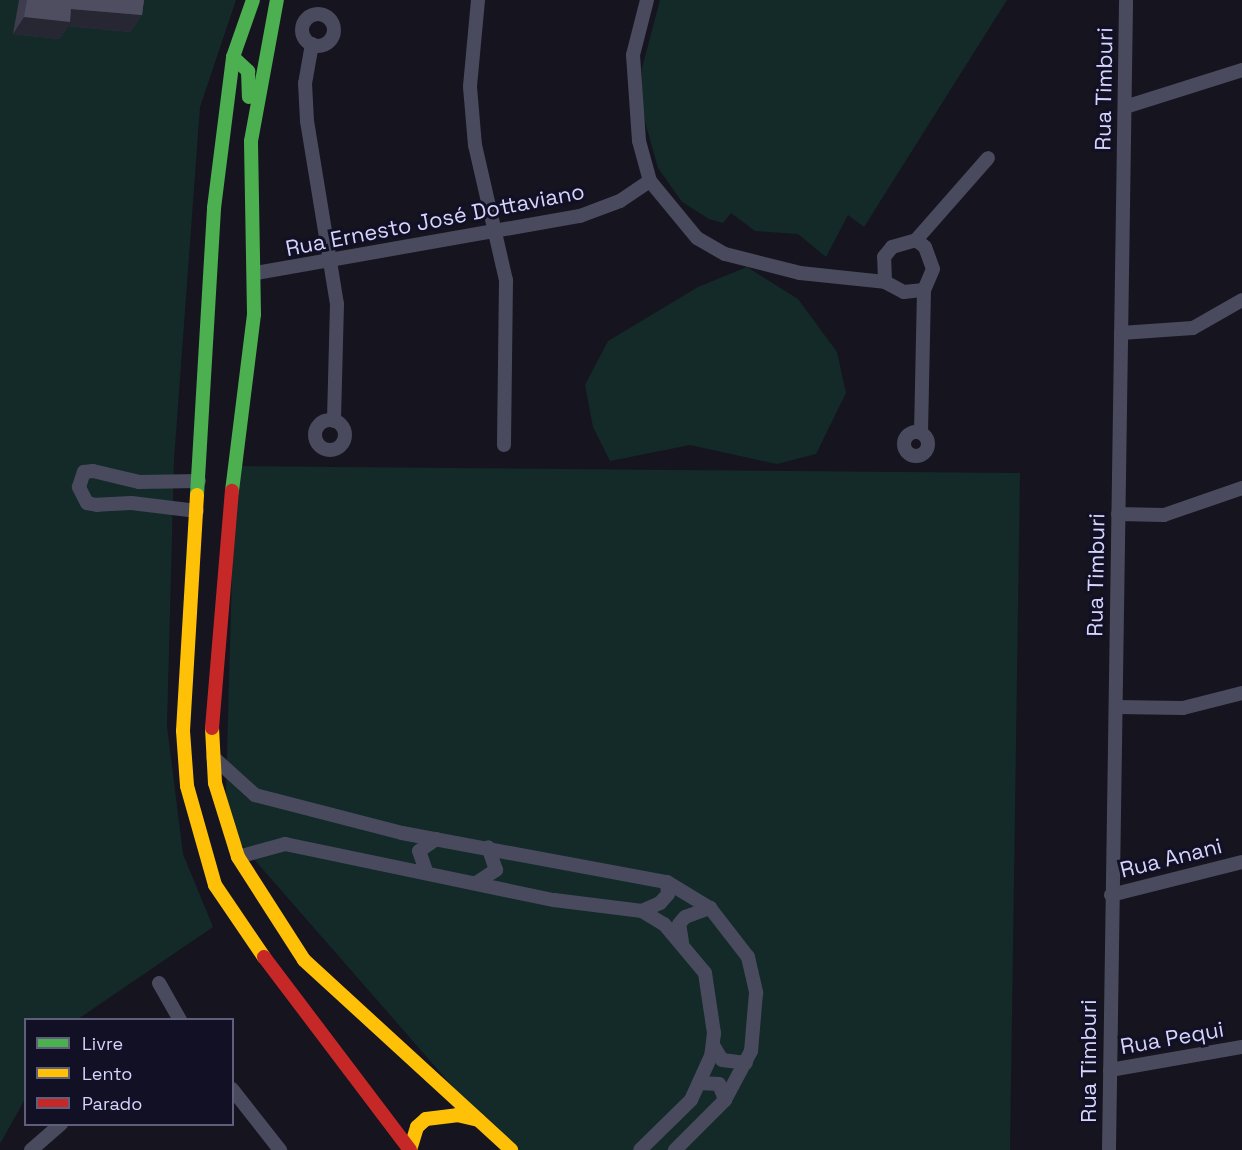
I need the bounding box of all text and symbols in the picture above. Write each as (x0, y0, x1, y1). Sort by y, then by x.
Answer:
street label: Rua Timburi (1090, 27, 1118, 151)
street label: Rua Ernesto José Dottaviano (283, 178, 587, 262)
street label: Rua Timburi (1082, 513, 1110, 637)
street label: Rua Anani (1117, 833, 1225, 883)
street label: Rua Timburi (1076, 999, 1102, 1123)
street label: Rua Pequi (1118, 1016, 1226, 1060)
legend (24, 1018, 234, 1126)
text: Livre (82, 1032, 123, 1055)
text: Lento (82, 1062, 132, 1085)
text: Parado (82, 1092, 142, 1115)

